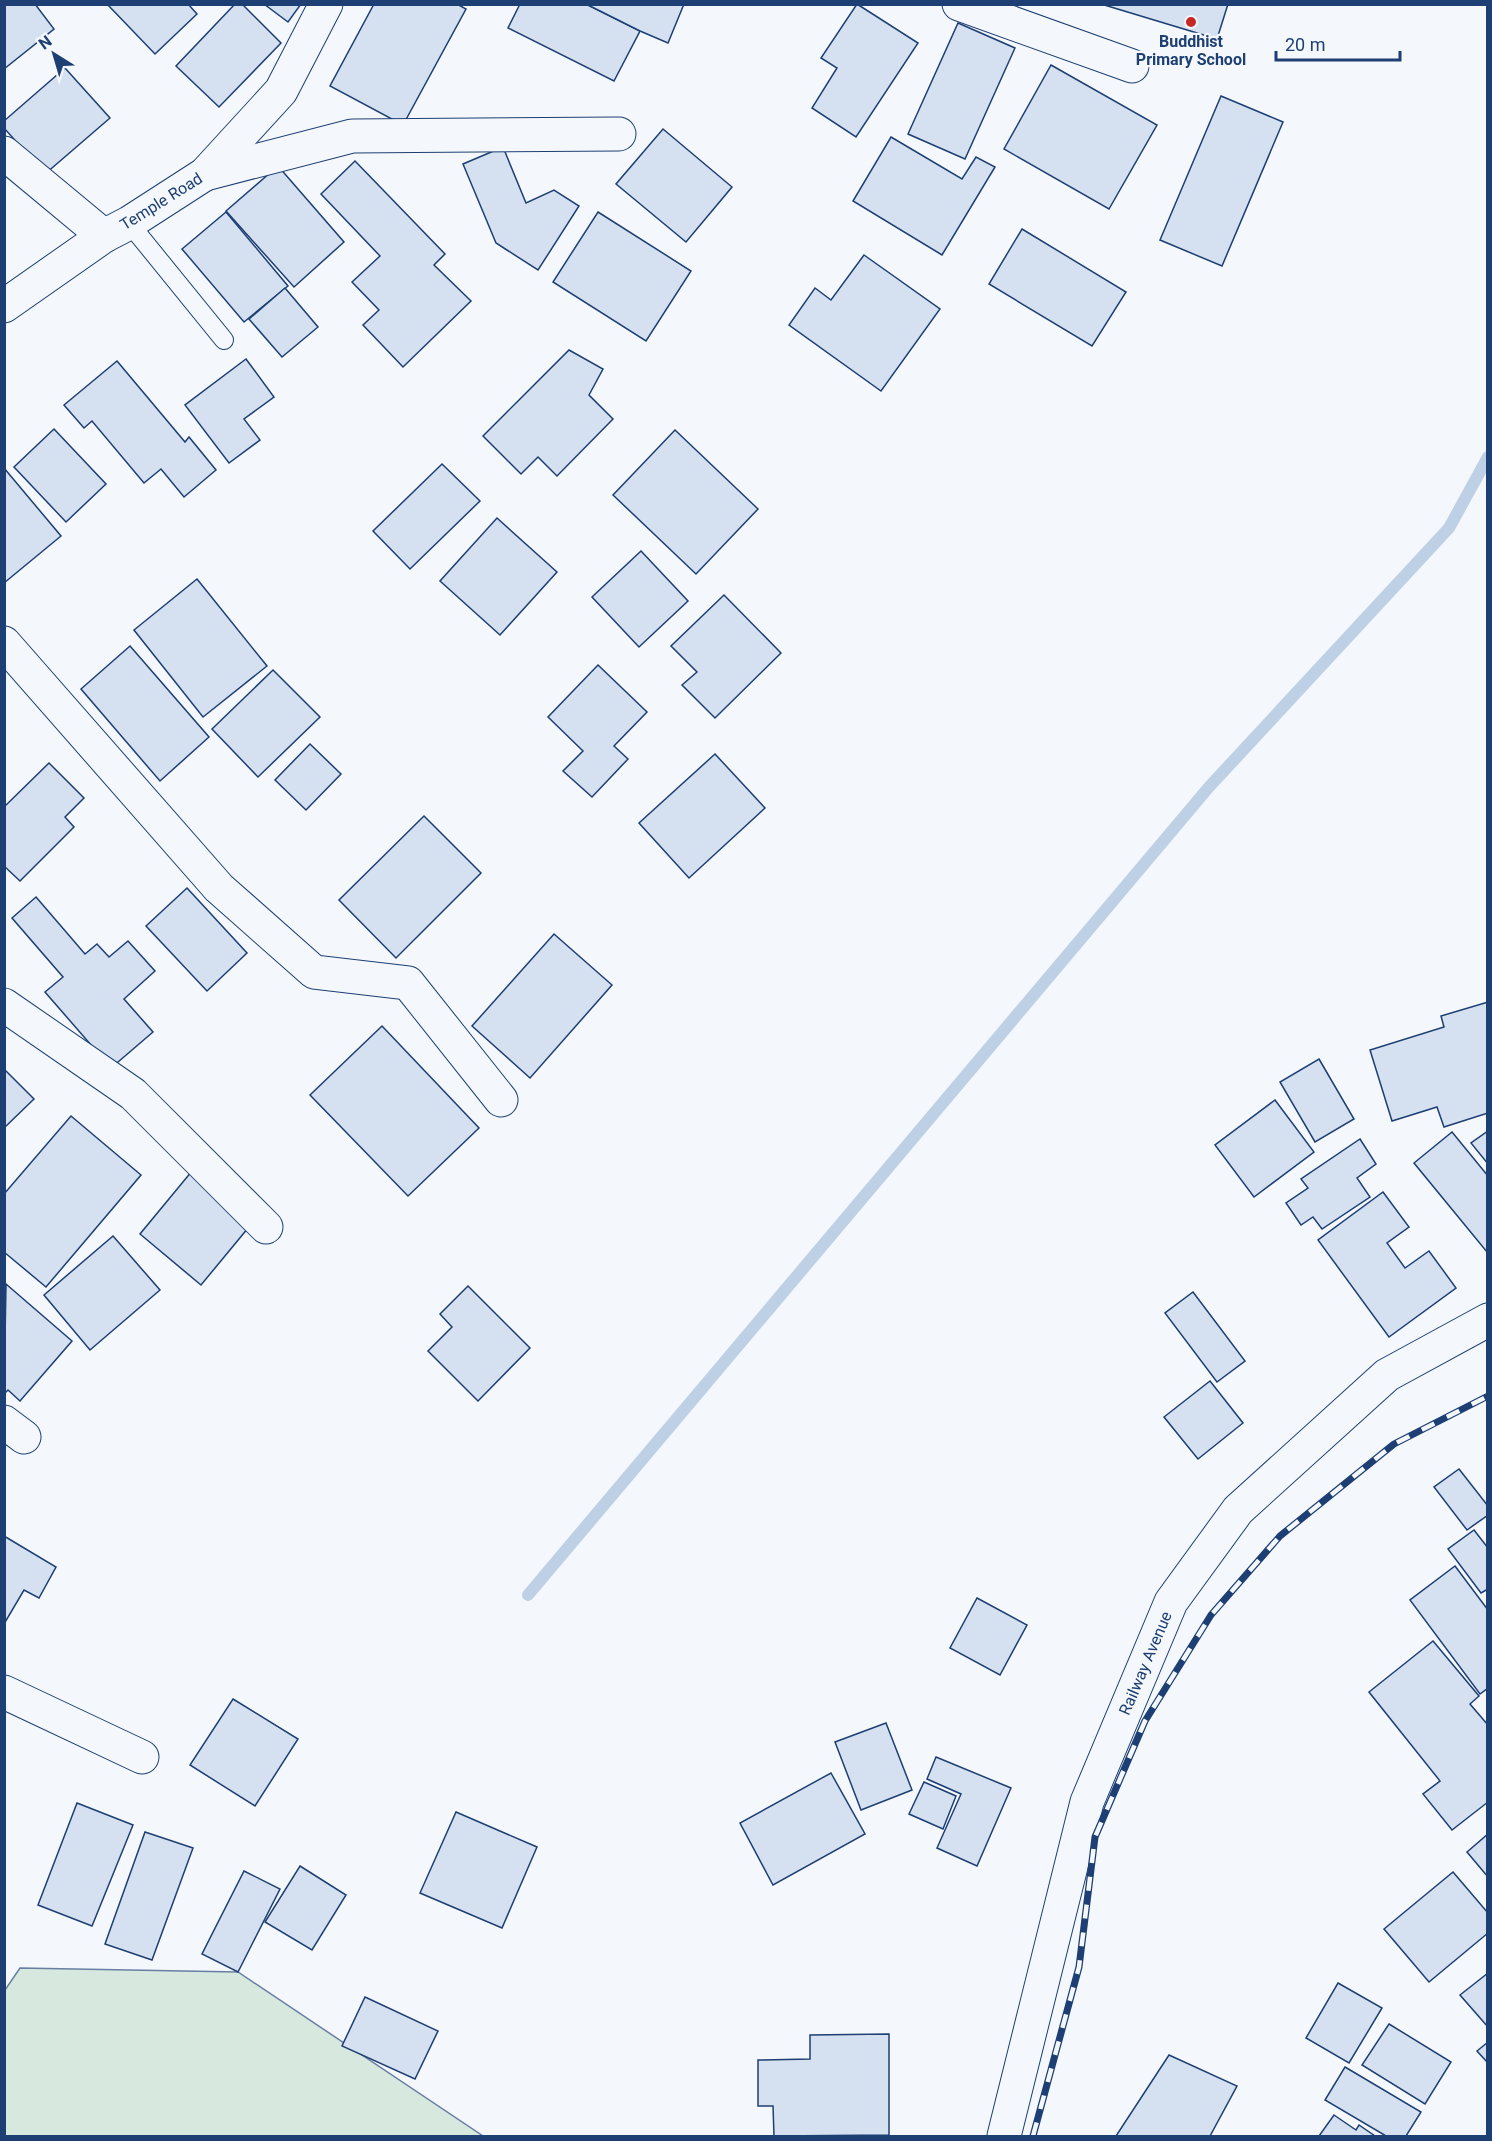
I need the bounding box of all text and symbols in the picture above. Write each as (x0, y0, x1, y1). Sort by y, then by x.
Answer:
marker: Buddhist Primary School (1184, 15, 1198, 29)
north arrow (24, 24, 84, 84)
scale bar (1276, 24, 1400, 62)
text: N (35, 31, 56, 53)
place label: Buddhist Primary School (1136, 32, 1246, 69)
text: 20 m (1285, 34, 1325, 55)
street label: Temple Road (117, 169, 206, 234)
street label: Railway Avenue (1115, 1608, 1176, 1718)

